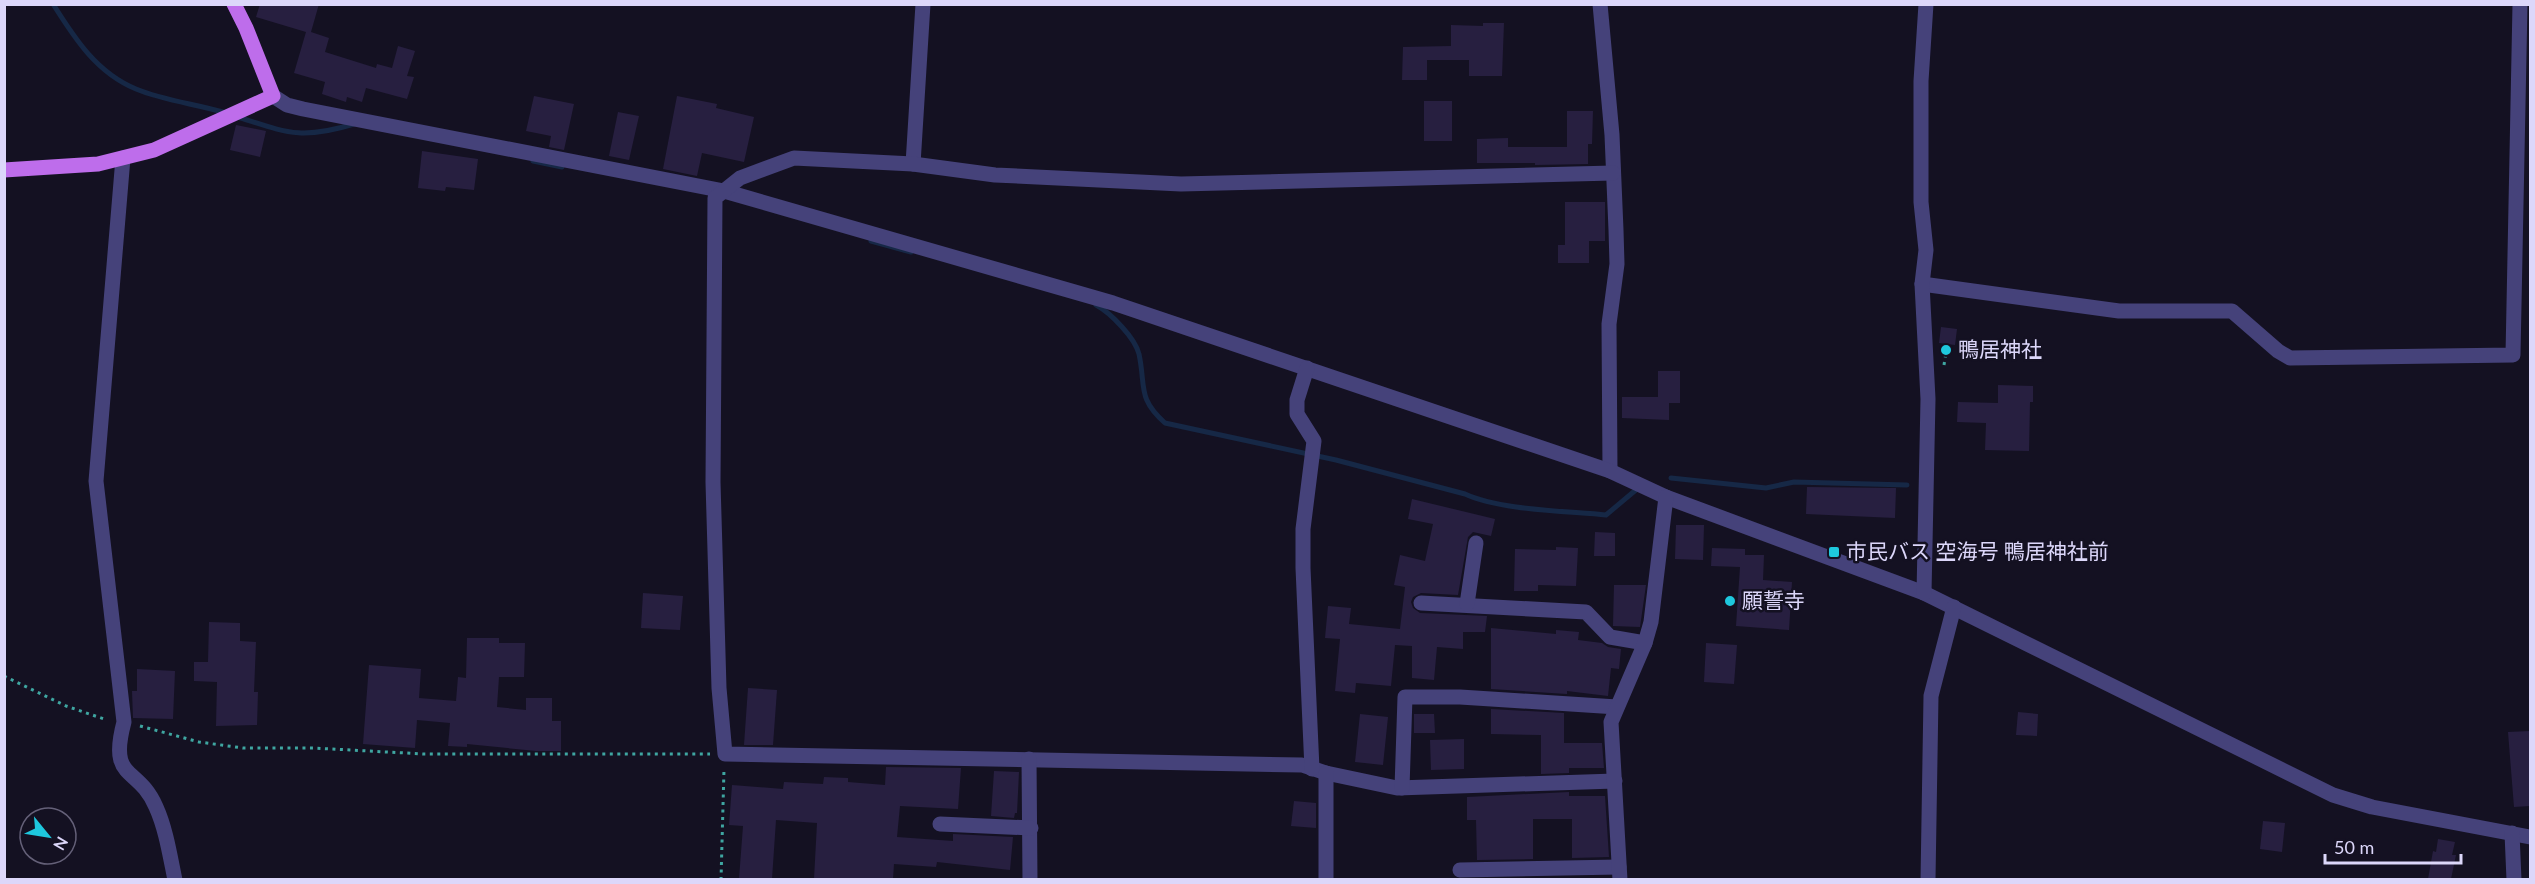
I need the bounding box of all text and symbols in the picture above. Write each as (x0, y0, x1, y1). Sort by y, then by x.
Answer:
place label: 鴨居神社 (1958, 336, 2042, 361)
marker: 鴨居神社 (1939, 343, 1953, 357)
place label: 市民バス 空海号 鴨居神社前 (1846, 538, 2109, 563)
marker: 市民バス 空海号 鴨居神社前 (1827, 545, 1841, 559)
place label: 願誓寺 (1742, 587, 1805, 612)
marker: 願誓寺 (1723, 594, 1737, 608)
north arrow (18, 806, 78, 866)
scale bar (2325, 827, 2462, 865)
text: N (50, 834, 73, 854)
text: 50 m (2334, 836, 2374, 858)

